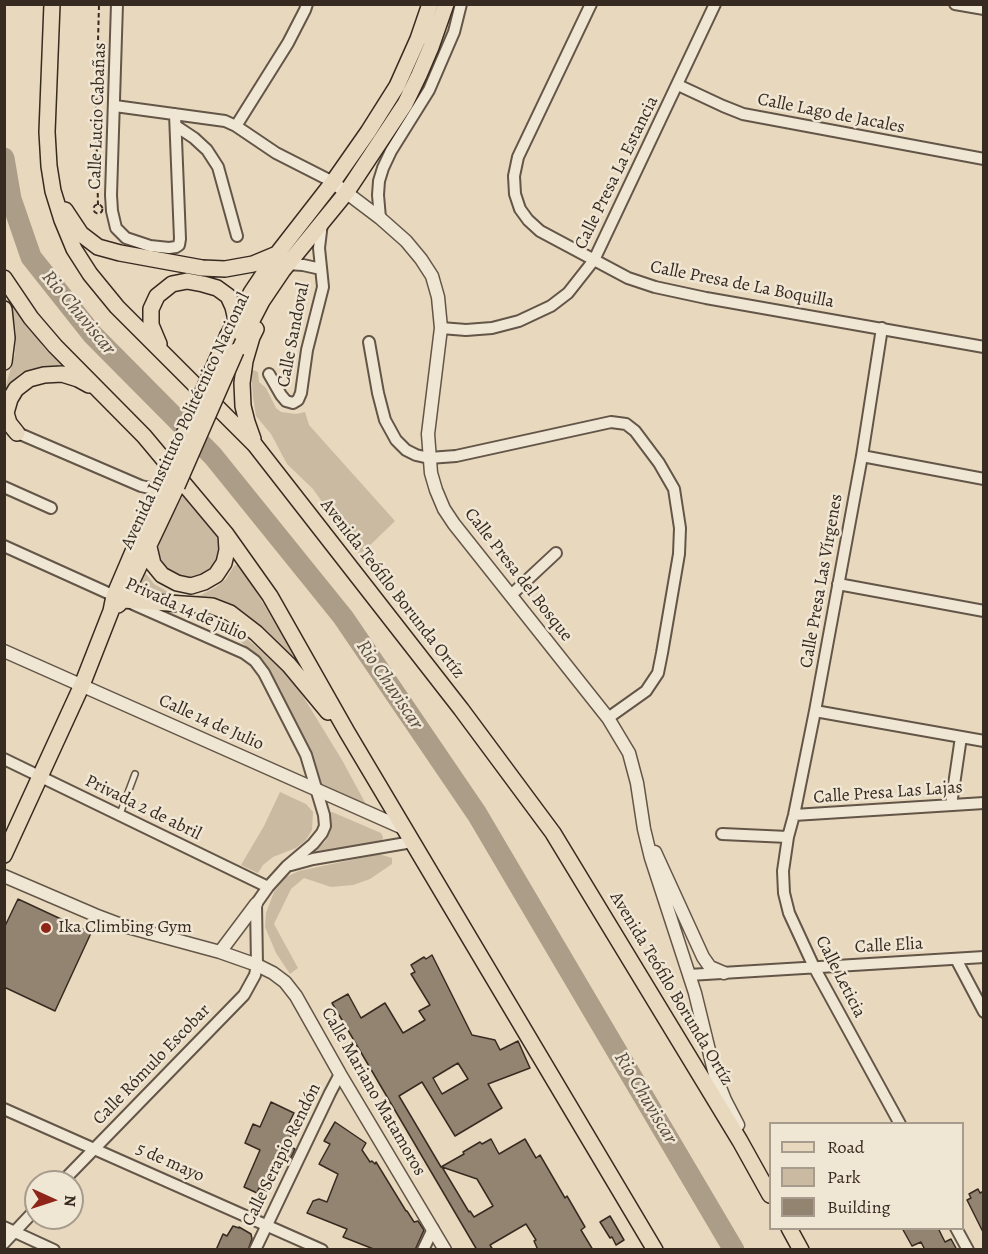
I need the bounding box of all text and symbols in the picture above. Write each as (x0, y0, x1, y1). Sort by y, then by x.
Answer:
street label: Calle Lucio Cabañas (85, 42, 111, 190)
street label: Calle Lago de Jacales (755, 89, 907, 139)
street label: Calle Presa La Estancia (570, 93, 664, 253)
street label: Calle Presa de La Boquilla (648, 257, 836, 313)
water label: Rio Chuviscar (36, 266, 120, 360)
street label: Calle Sandoval (273, 281, 315, 389)
street label: Avenida Instituto Politécnico Nacional (117, 289, 255, 553)
street label: Calle Presa Las Vírgenes (796, 492, 848, 670)
street label: Avenida Teófilo Borunda Ortíz (315, 495, 469, 683)
street label: Calle Presa del Bosque (459, 504, 577, 646)
street label: Privada 14 de julio (122, 573, 250, 647)
water label: Rio Chuviscar (350, 636, 428, 734)
street label: Calle 14 de Julio (155, 690, 267, 756)
street label: Privada 2 de abril (81, 771, 205, 845)
street label: Calle Presa Las Lajas (813, 777, 963, 809)
street label: Avenida Teófilo Borunda Ortíz (605, 888, 737, 1090)
place label: Ika Climbing Gym (58, 917, 192, 939)
marker: Ika Climbing Gym (39, 921, 53, 935)
street label: Calle Leticia (810, 932, 870, 1022)
street label: Calle Elia (854, 933, 924, 959)
street label: Calle Rómulo Escobar (89, 1000, 215, 1130)
street label: Calle Mariano Matamoros (316, 1004, 430, 1180)
water label: Rio Chuviscar (608, 1048, 682, 1148)
street label: Calle Serapio Rendón (238, 1080, 326, 1230)
legend (769, 1122, 964, 1230)
text: Road (827, 1135, 864, 1159)
street label: 5 de mayo (133, 1138, 207, 1188)
text: Park (827, 1165, 861, 1189)
north arrow (24, 1170, 84, 1230)
text: N (59, 1194, 81, 1207)
text: Building (827, 1195, 891, 1219)

